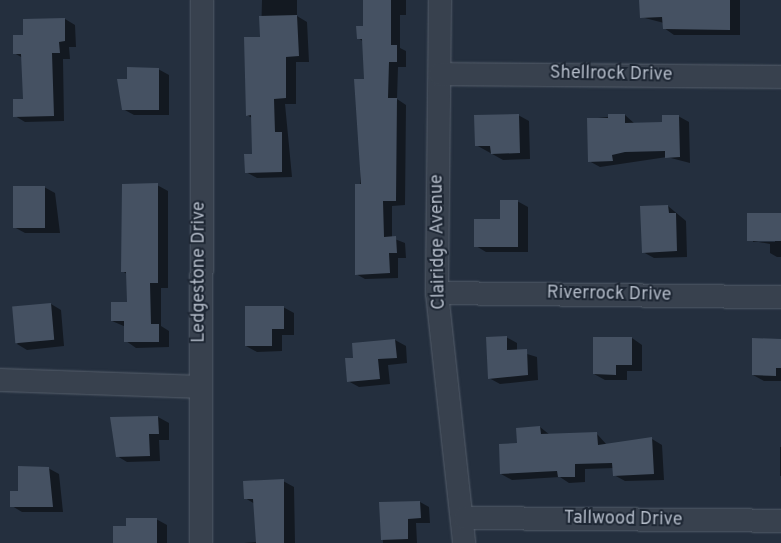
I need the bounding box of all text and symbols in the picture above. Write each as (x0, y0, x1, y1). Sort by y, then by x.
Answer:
street label: Shellrock Drive (550, 63, 672, 87)
street label: Clairidge Avenue (427, 174, 451, 310)
street label: Ledgestone Drive (189, 201, 211, 343)
street label: Riverrock Drive (546, 283, 672, 307)
street label: Tallwood Drive (564, 508, 682, 532)

